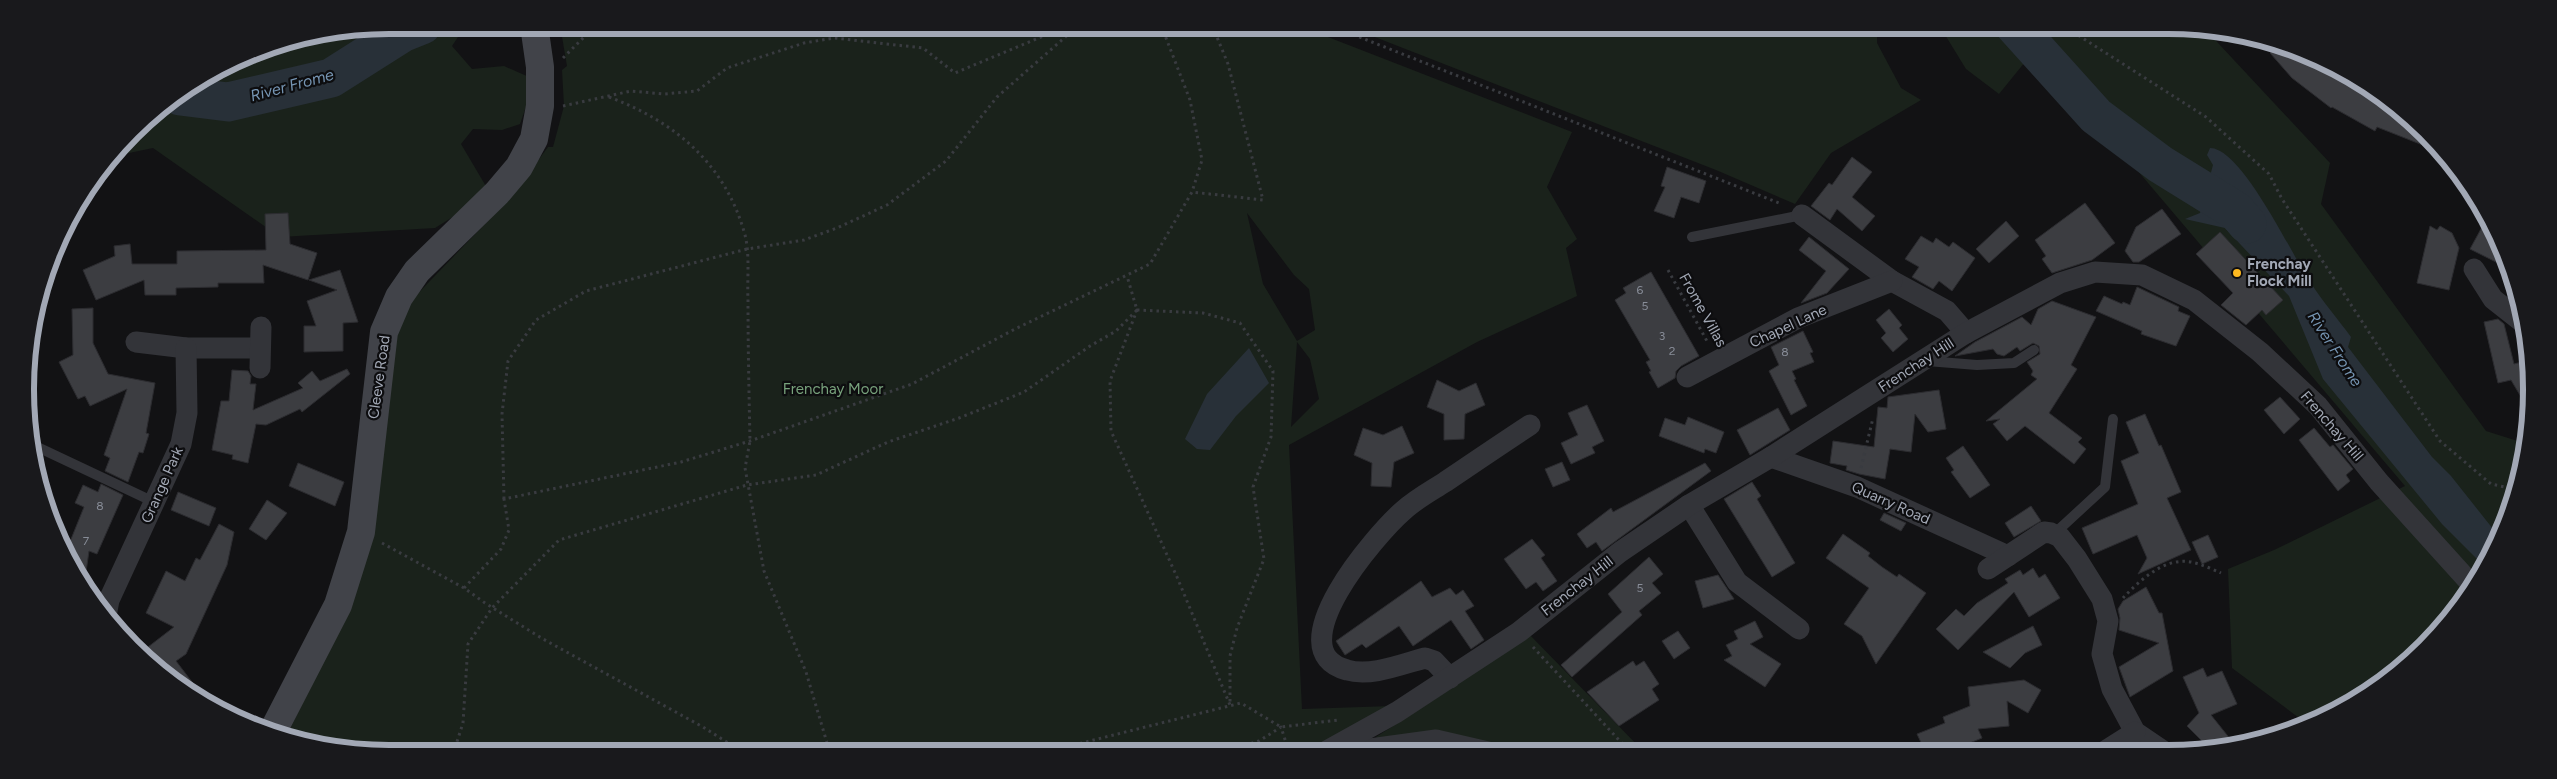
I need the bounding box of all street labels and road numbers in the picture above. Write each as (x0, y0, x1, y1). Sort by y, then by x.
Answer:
street label: Frome Villas (1675, 270, 1731, 350)
street label: Chapel Lane (1747, 300, 1829, 352)
street label: Cleeve Road (364, 334, 394, 420)
street label: Frenchay Hill (1875, 334, 1957, 396)
street label: Frenchay Hill (2297, 387, 2367, 465)
street label: Grange Park (137, 443, 187, 526)
street label: Quarry Road (1849, 478, 1933, 528)
street label: Frenchay Hill (1537, 552, 1617, 620)

